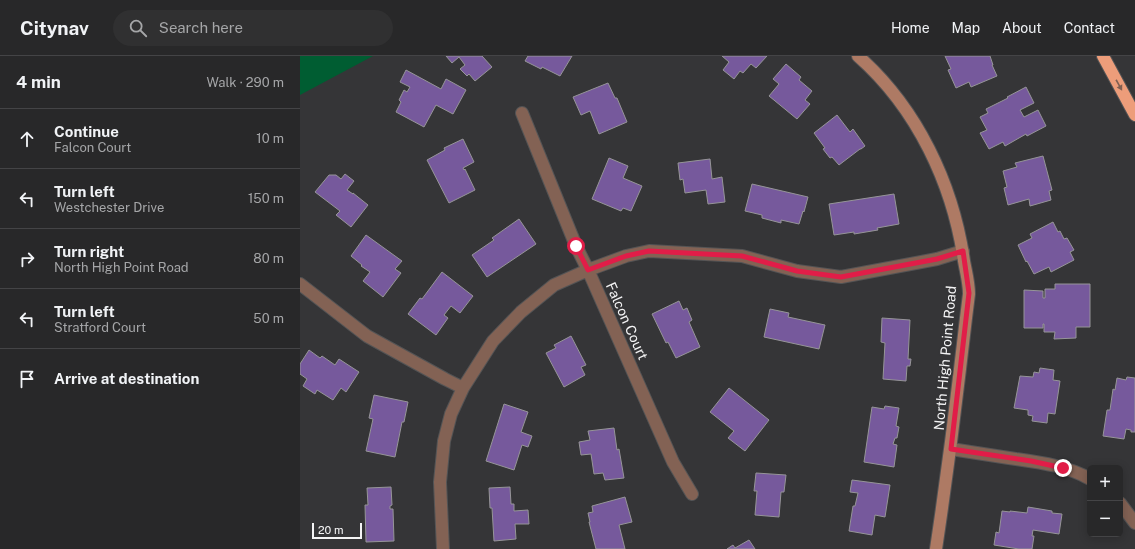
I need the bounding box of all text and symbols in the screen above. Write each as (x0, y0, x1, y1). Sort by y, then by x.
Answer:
search box (113, 10, 393, 46)
text: Citynav (20, 17, 89, 39)
icon: search (127, 17, 149, 39)
text: Search here (159, 19, 243, 36)
text: Home (891, 20, 930, 36)
text: Map (952, 20, 980, 36)
text: About (1002, 20, 1042, 36)
text: Contact (1064, 20, 1115, 36)
text: 4 min (16, 72, 61, 92)
text: Walk · 290 m (206, 75, 284, 90)
one-way arrow (1116, 79, 1122, 91)
text: Continue (54, 123, 119, 140)
icon: ahead (16, 128, 38, 150)
text: 10 m (256, 131, 284, 146)
text: Falcon Court (54, 140, 131, 155)
text: Turn left (54, 183, 115, 200)
icon: left (16, 188, 38, 210)
text: 150 m (248, 191, 284, 206)
text: Westchester Drive (54, 200, 164, 215)
route start (567, 237, 585, 255)
text: Turn right (54, 243, 124, 260)
icon: right (16, 248, 38, 270)
text: 80 m (253, 251, 284, 266)
text: North High Point Road (54, 260, 189, 275)
street label: Falcon Court (603, 280, 651, 362)
street label: North High Point Road (931, 285, 959, 431)
text: Turn left (54, 303, 115, 320)
icon: left (16, 308, 38, 330)
text: 50 m (253, 311, 284, 326)
text: Stratford Court (54, 320, 146, 335)
icon: arrive (16, 368, 38, 390)
text: Arrive at destination (54, 370, 199, 387)
route end (1054, 459, 1072, 477)
map controls (1087, 465, 1123, 537)
button: + (1087, 465, 1123, 501)
button: − (1087, 501, 1123, 537)
scale bar (312, 521, 362, 540)
text: 20 m (318, 524, 343, 536)

